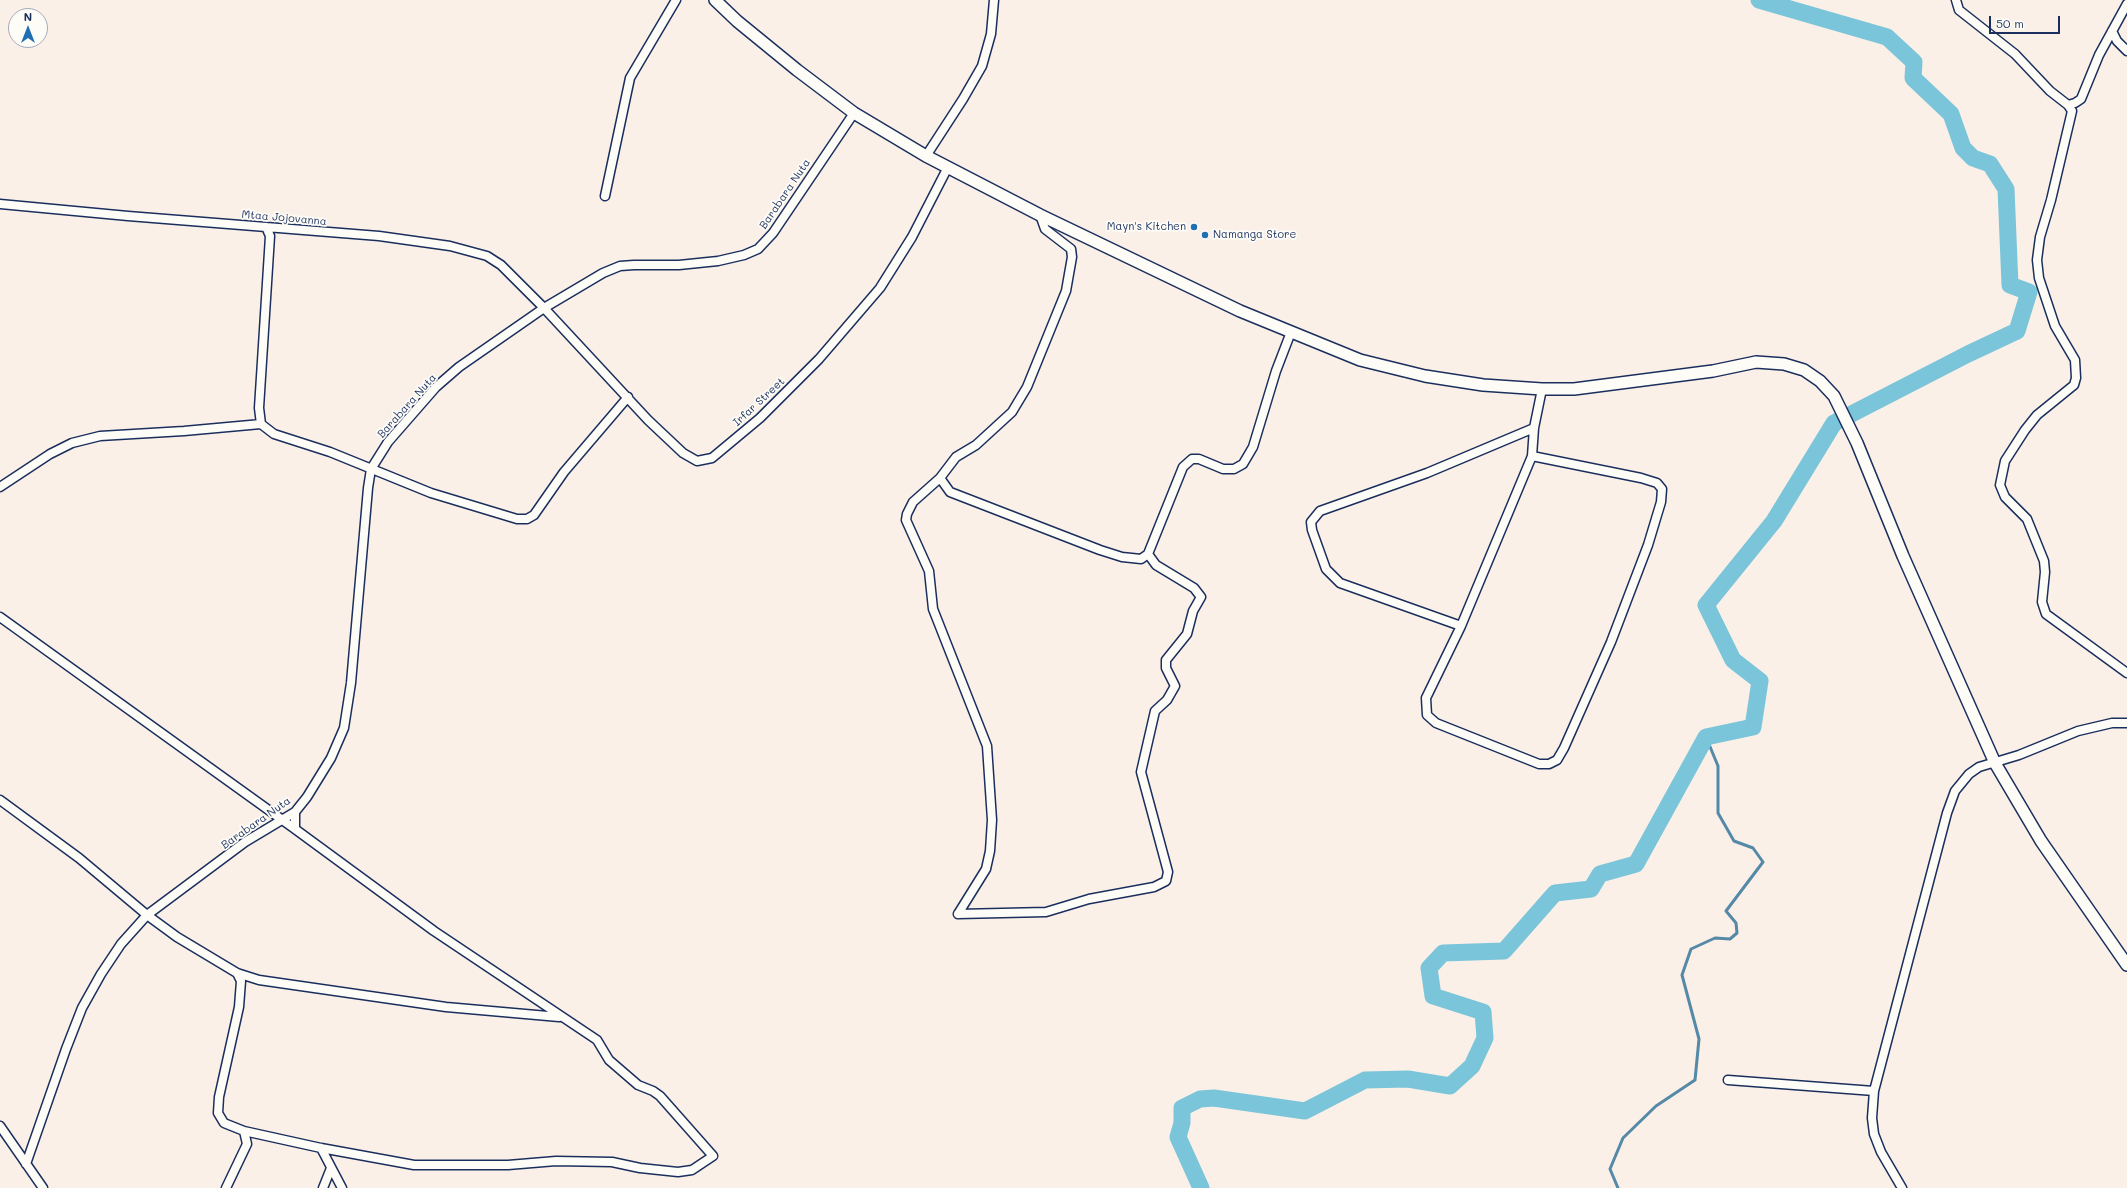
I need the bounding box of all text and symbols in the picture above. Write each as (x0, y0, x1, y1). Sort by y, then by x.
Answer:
north arrow (8, 8, 48, 48)
scale bar (1991, 8, 2062, 34)
text: N (24, 9, 32, 24)
text: 50 m (1996, 15, 2024, 31)
street label: Barabara Nuta (757, 156, 813, 232)
street label: Mtaa Jojovanna (241, 208, 327, 228)
place label: Mayn's Kitchen (1107, 220, 1186, 234)
marker: Mayn's Kitchen (1189, 222, 1199, 232)
place label: Namanga Store (1213, 228, 1296, 242)
marker: Namanga Store (1200, 230, 1210, 240)
street label: Barabara Nuta (375, 371, 439, 441)
street label: Irfar Street (731, 375, 787, 429)
street label: Barabara Nuta (219, 794, 293, 852)

